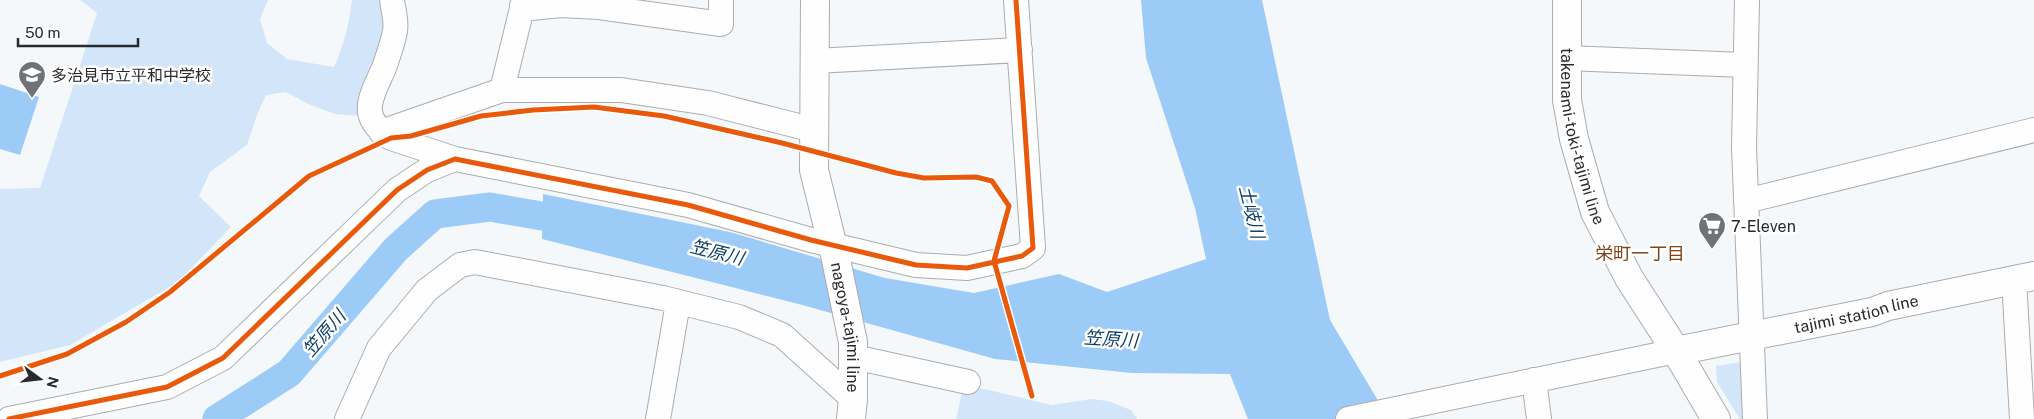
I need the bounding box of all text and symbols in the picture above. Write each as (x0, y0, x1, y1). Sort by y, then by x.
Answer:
scale bar (18, 15, 138, 47)
text: 50 m (25, 24, 60, 41)
street label: takenami-toki-tajimi line (1557, 48, 1609, 228)
school or university icon: 多治見市立平和中学校 (17, 60, 47, 99)
place label: 多治見市立平和中学校 (51, 66, 211, 85)
water label: 土岐川 (1235, 183, 1269, 243)
supermarket icon: 7-Eleven (1697, 211, 1727, 250)
place label: 7-Eleven (1731, 217, 1796, 236)
water label: 笠原川 (688, 235, 748, 269)
district label: 栄町一丁目 (1595, 243, 1685, 264)
street label: nagoya-tajimi line (827, 260, 863, 393)
street label: tajimi station line (1792, 291, 1920, 337)
water label: 笠原川 (298, 304, 351, 360)
water label: 笠原川 (1083, 327, 1141, 351)
north arrow (15, 354, 65, 404)
text: N (43, 375, 62, 390)

